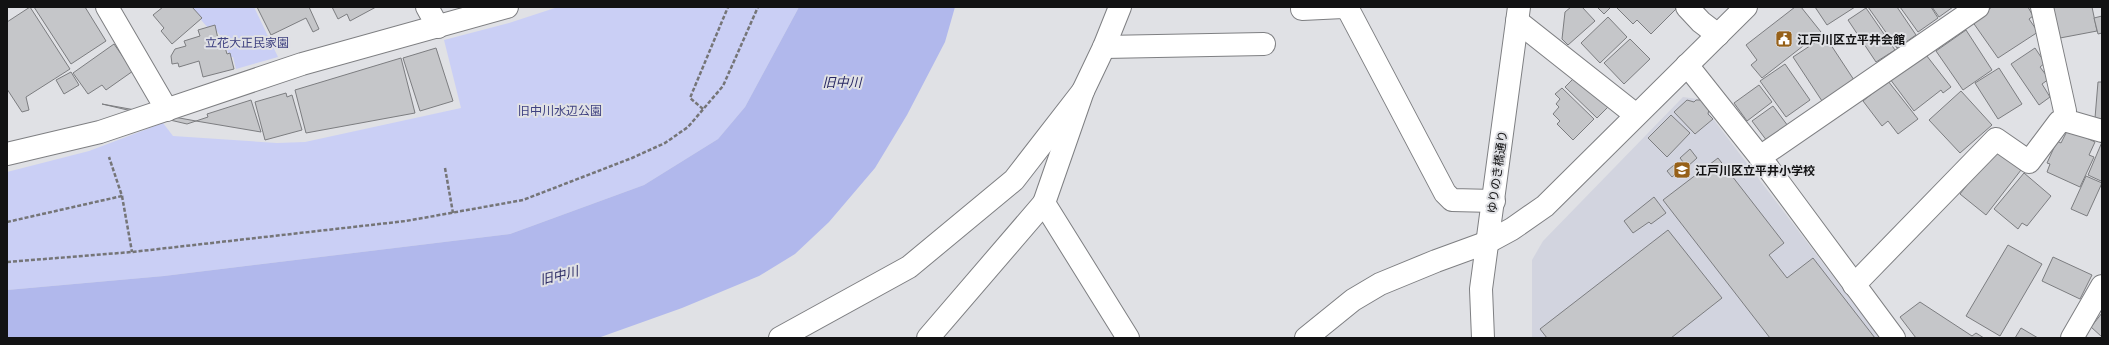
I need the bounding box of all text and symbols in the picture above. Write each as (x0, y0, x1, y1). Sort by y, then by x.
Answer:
public building icon: 江戸川区立平井会館 (1774, 29, 1794, 49)
place label: 江戸川区立平井会館 (1797, 31, 1905, 48)
park label: 立花大正民家園 (205, 34, 289, 51)
water label: 旧中川 (822, 73, 863, 91)
park label: 旧中川水辺公園 (518, 102, 602, 119)
street label: ゆりのき橋通り (1483, 129, 1511, 215)
school or university icon: 江戸川区立平井小学校 (1672, 160, 1692, 180)
place label: 江戸川区立平井小学校 (1695, 162, 1815, 179)
water label: 旧中川 (538, 261, 582, 288)

